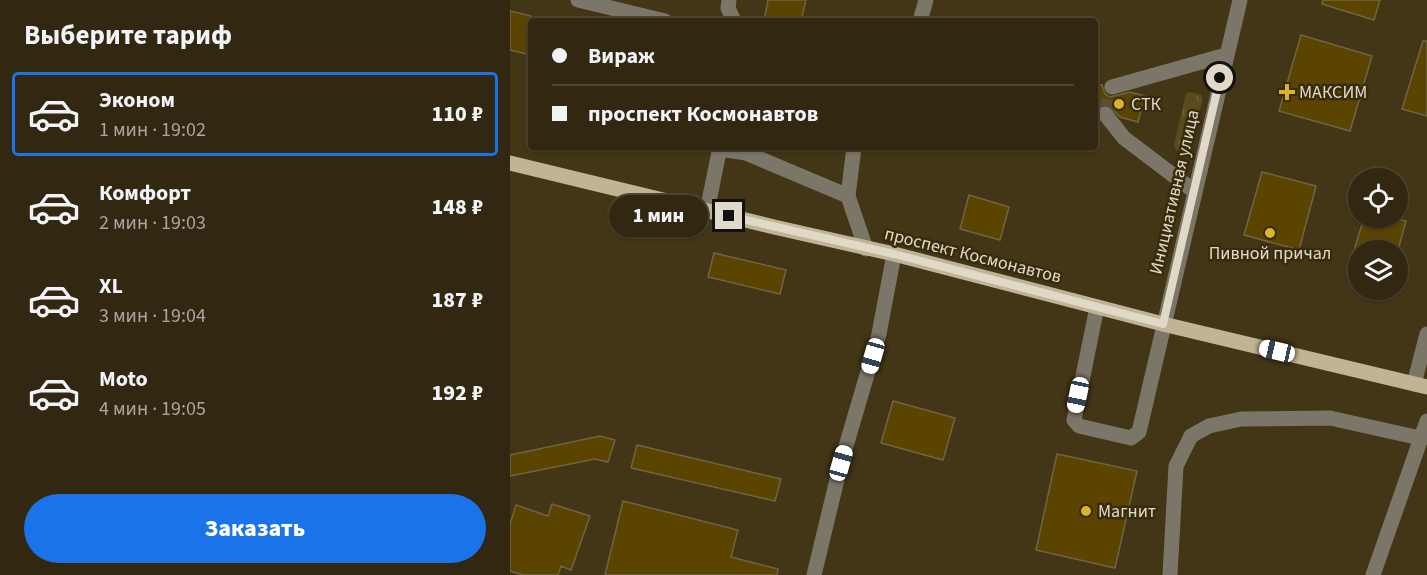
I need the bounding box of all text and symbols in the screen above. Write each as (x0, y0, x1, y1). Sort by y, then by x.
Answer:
text: Выберите тариф (24, 16, 232, 55)
text: Вираж (588, 40, 655, 72)
route start (1206, 64, 1233, 91)
place label: МАКСИМ (1299, 80, 1367, 105)
text: Эконом (99, 84, 175, 116)
marker: МАКСИМ (1280, 85, 1294, 99)
icon: car (27, 87, 81, 141)
place label: СТК (1131, 92, 1162, 117)
marker: СТК (1112, 97, 1126, 111)
text: 110 ₽ (432, 98, 483, 130)
text: проспект Космонавтов (588, 98, 818, 130)
street label: Инициативная улица (1143, 107, 1206, 277)
text: 1 мин · 19:02 (99, 116, 206, 144)
map controls (1348, 168, 1408, 300)
button: locate (1348, 168, 1408, 228)
text: Комфорт (99, 177, 191, 209)
icon: car (27, 180, 81, 234)
text: 148 ₽ (432, 191, 483, 223)
callout: 1 мин (609, 195, 708, 237)
text: 1 мин (633, 202, 684, 230)
route end (715, 202, 742, 229)
text: 2 мин · 19:03 (99, 209, 206, 237)
street label: проспект Космонавтов (882, 221, 1064, 290)
marker: Пивной причал (1263, 226, 1277, 240)
button: layers (1348, 240, 1408, 300)
place label: Пивной причал (1209, 241, 1331, 266)
text: XL (99, 270, 123, 302)
icon: car (27, 273, 81, 327)
text: 187 ₽ (432, 284, 483, 316)
text: 3 мин · 19:04 (99, 302, 206, 330)
car (859, 336, 887, 376)
car (1257, 338, 1297, 364)
text: Moto (99, 363, 148, 395)
icon: car (27, 366, 81, 420)
car (1065, 376, 1091, 414)
text: 192 ₽ (432, 377, 483, 409)
text: 4 мин · 19:05 (99, 395, 206, 423)
car (827, 443, 855, 483)
button: Заказать (24, 494, 486, 563)
place label: Магнит (1098, 499, 1156, 524)
marker: Магнит (1079, 504, 1093, 518)

